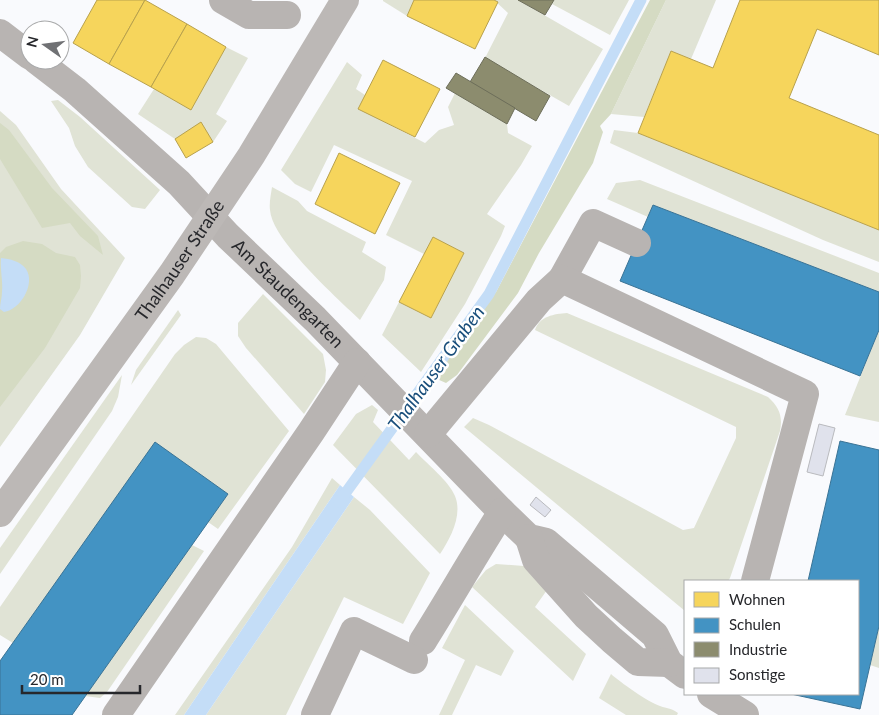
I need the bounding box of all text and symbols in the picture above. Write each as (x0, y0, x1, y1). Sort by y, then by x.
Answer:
north arrow (20, 20, 70, 70)
text: N (22, 34, 41, 49)
street label: Thalhauser Straße (130, 195, 228, 325)
street label: Am Staudengarten (228, 234, 349, 352)
water label: Thalhauser Graben (382, 301, 489, 435)
legend (684, 580, 859, 695)
text: Wohnen (729, 590, 785, 608)
text: Schulen (729, 615, 781, 633)
text: Industrie (729, 640, 787, 658)
scale bar (22, 662, 140, 694)
text: Sonstige (729, 665, 785, 683)
text: 20 m (30, 670, 64, 688)

